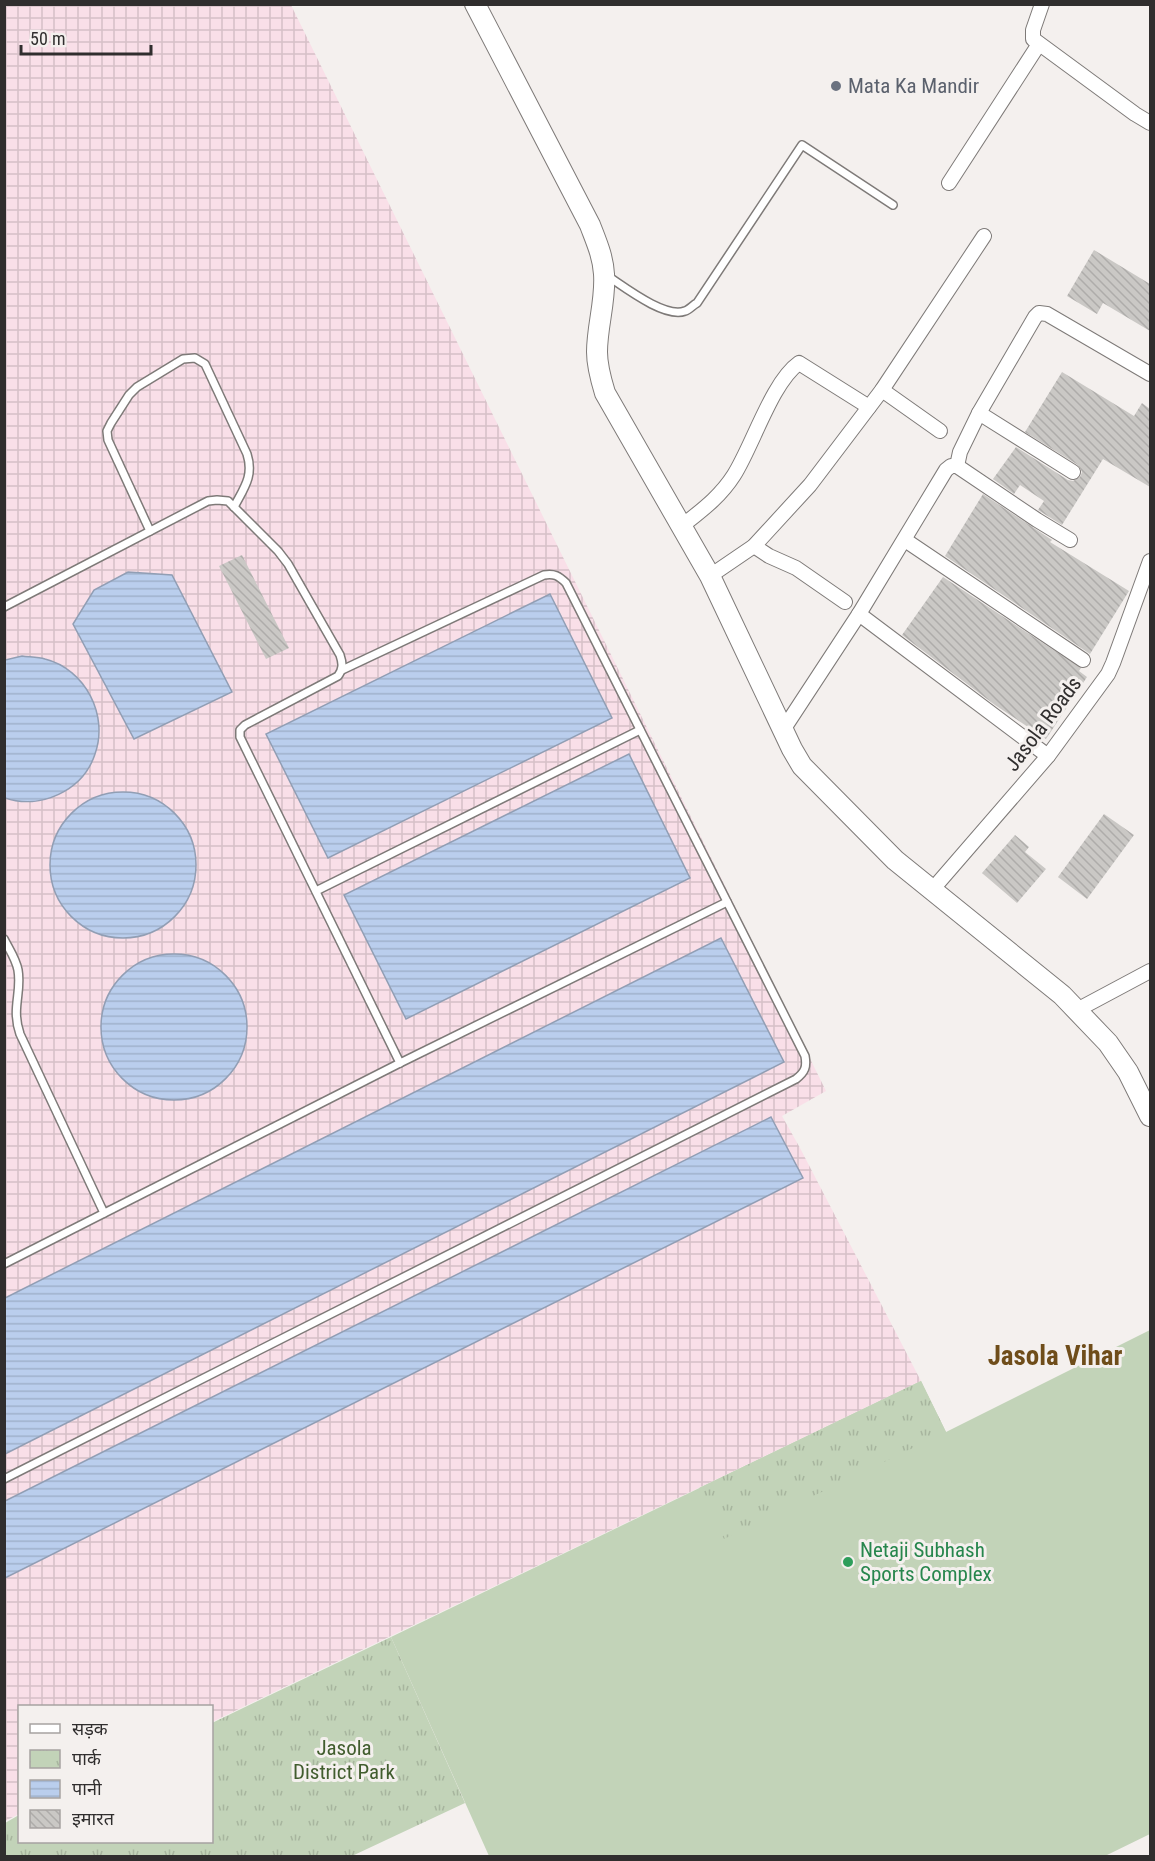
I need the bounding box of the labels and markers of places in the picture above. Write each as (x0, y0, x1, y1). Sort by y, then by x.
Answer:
place label: Mata Ka Mandir (848, 74, 979, 98)
marker: Mata Ka Mandir (829, 79, 843, 93)
place label: Netaji Subhash Sports Complex (860, 1538, 992, 1586)
marker: Netaji Subhash Sports Complex (841, 1555, 855, 1569)

